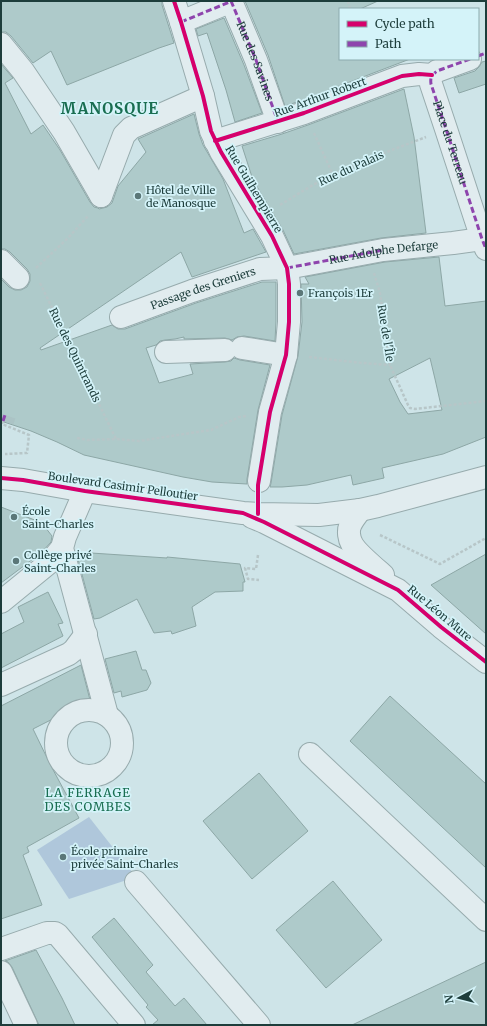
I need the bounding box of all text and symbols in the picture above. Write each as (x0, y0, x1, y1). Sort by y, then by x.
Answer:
legend (339, 8, 479, 60)
text: Cycle path (375, 16, 435, 31)
street label: Rue des Savines (233, 19, 277, 103)
text: Path (375, 36, 401, 51)
street label: Rue Arthur Robert (272, 74, 369, 120)
district label: MANOSQUE (61, 99, 159, 118)
street label: Place du Terreau (430, 99, 471, 186)
street label: Rue Guilhempierre (222, 143, 286, 235)
street label: Rue du Palais (316, 147, 386, 189)
place label: Hôtel de Ville de Manosque (146, 183, 216, 210)
marker: Hôtel de Ville de Manosque (133, 191, 143, 201)
street label: Rue Adolphe Defarge (328, 237, 439, 267)
street label: Passage des Greniers (149, 264, 257, 313)
place label: François 1Er (308, 286, 373, 300)
marker: François 1Er (295, 288, 305, 298)
street label: Rue de l'Île (375, 303, 397, 363)
street label: Rue des Quintrands (46, 305, 104, 405)
street label: Boulevard Casimir Pelloutier (47, 469, 199, 503)
place label: École Saint-Charles (22, 504, 94, 531)
marker: École Saint-Charles (9, 512, 19, 522)
place label: Collège privé Saint-Charles (24, 548, 96, 575)
marker: Collège privé Saint-Charles (11, 556, 21, 566)
street label: Rue Léon Mure (405, 582, 475, 644)
district label: LA FERRAGE DES COMBES (44, 785, 132, 814)
place label: École primaire privée Saint-Charles (71, 844, 178, 871)
marker: École primaire privée Saint-Charles (58, 852, 68, 862)
north arrow (439, 978, 479, 1018)
text: N (442, 994, 457, 1004)

